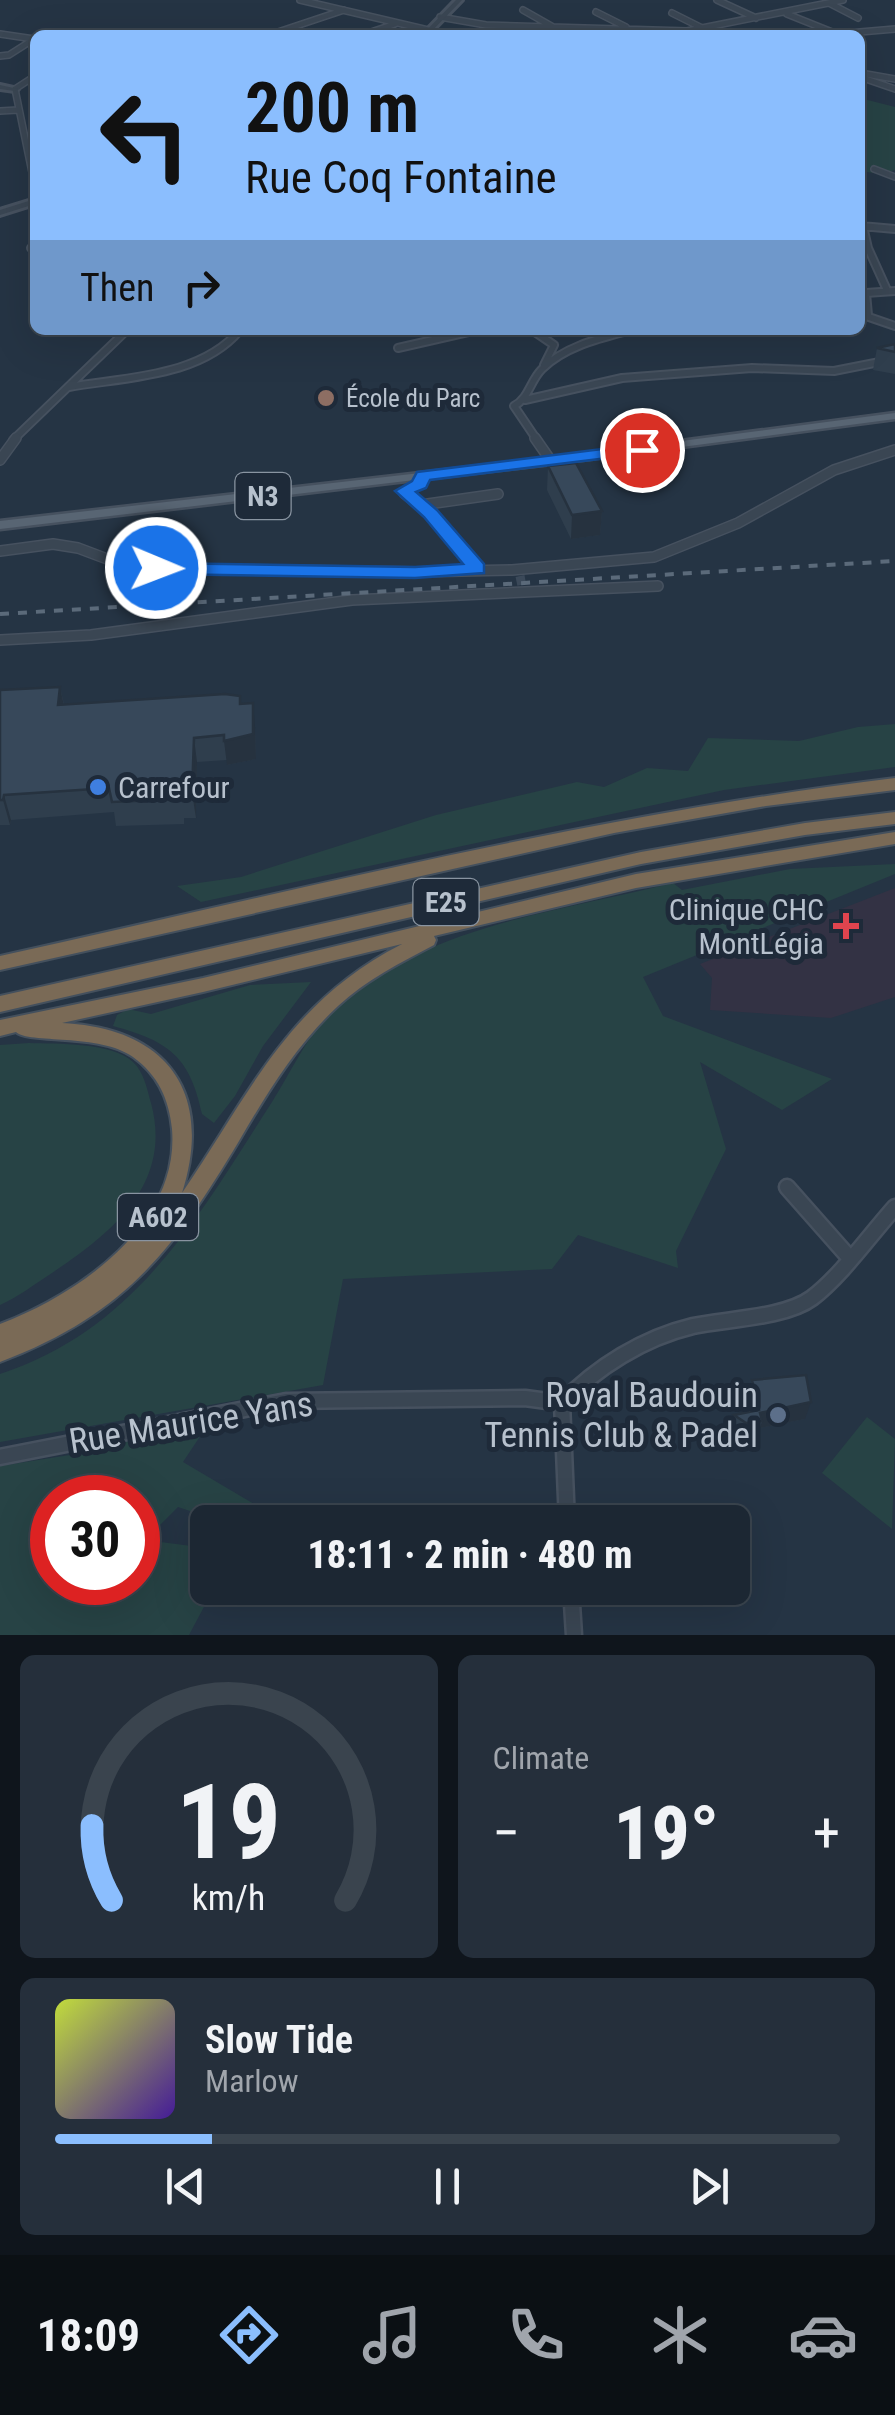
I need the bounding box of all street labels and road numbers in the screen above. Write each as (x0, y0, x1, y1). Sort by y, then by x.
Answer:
road number: N3 (236, 473, 290, 519)
road number: E25 (414, 879, 478, 925)
road number: A602 (118, 1194, 198, 1240)
street label: Rue Maurice Yans (66, 1383, 316, 1463)

